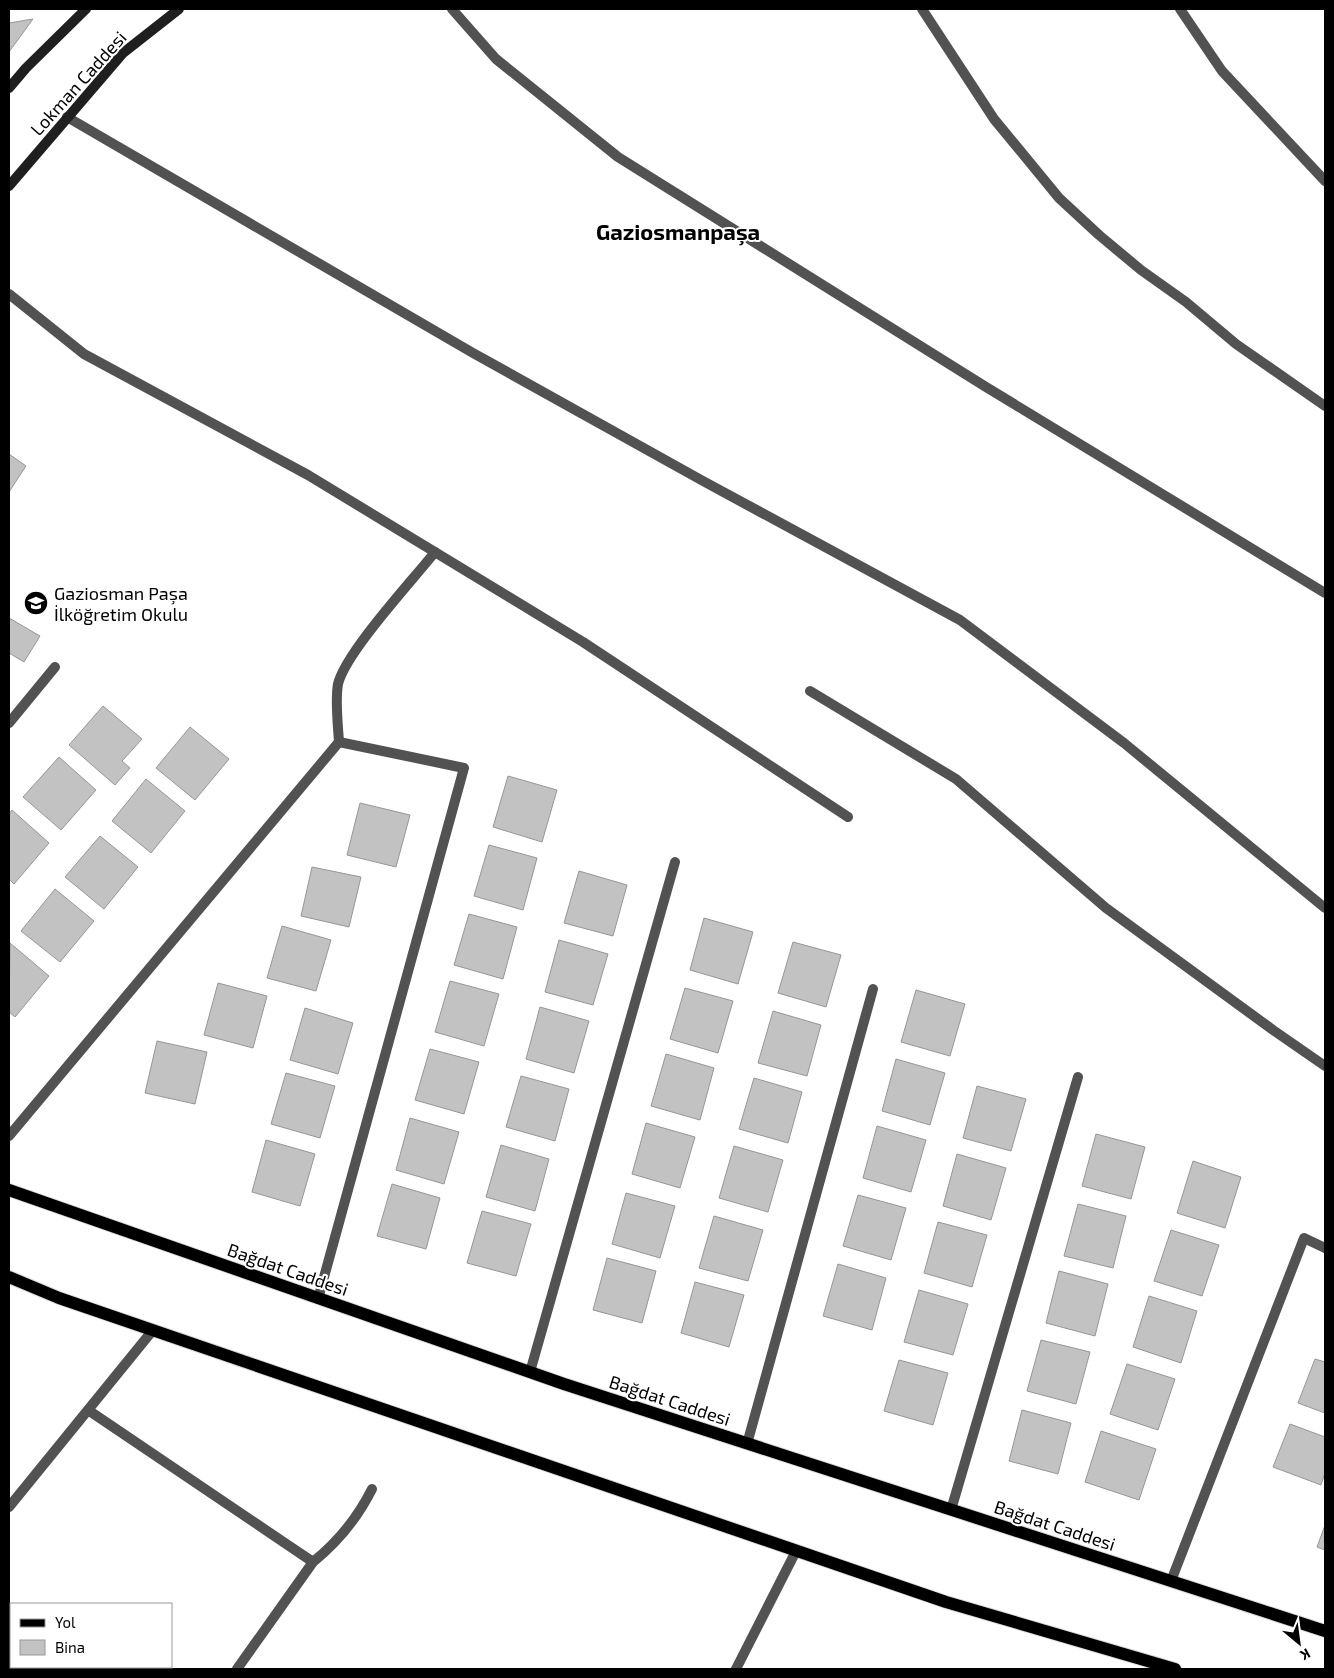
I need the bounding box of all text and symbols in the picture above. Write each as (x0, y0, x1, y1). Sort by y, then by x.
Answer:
street label: Lokman Caddesi (25, 26, 131, 140)
district label: Gaziosmanpaşa (596, 218, 760, 246)
place label: Gaziosman Paşa İlköğretim Okulu (54, 582, 188, 625)
school or university icon: Gaziosman Paşa İlköğretim Okulu (23, 590, 49, 616)
street label: Bağdat Caddesi (225, 1238, 351, 1300)
street label: Bağdat Caddesi (607, 1370, 733, 1430)
street label: Bağdat Caddesi (992, 1495, 1118, 1555)
legend (10, 1603, 172, 1668)
text: Yol (55, 1613, 76, 1631)
north arrow (1274, 1618, 1324, 1668)
text: Bina (55, 1638, 85, 1656)
text: K (1297, 1645, 1314, 1664)

